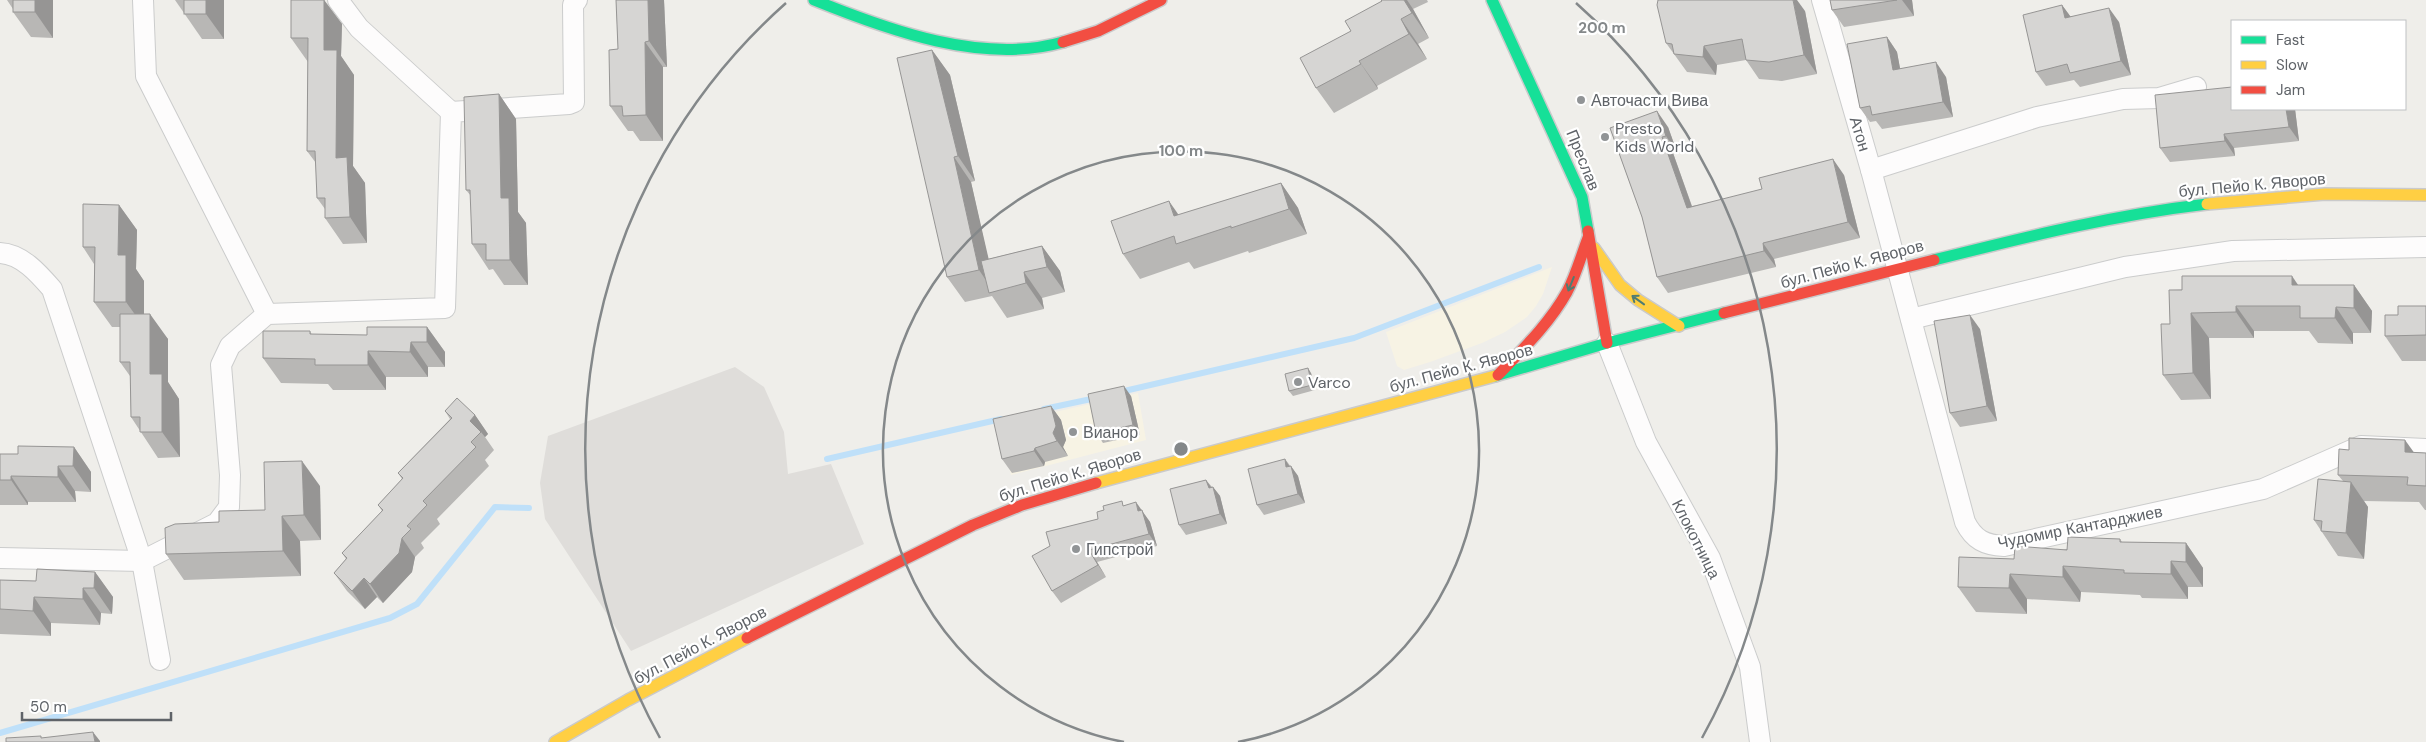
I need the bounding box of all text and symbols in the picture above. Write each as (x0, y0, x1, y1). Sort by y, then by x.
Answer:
text: 200 m (1578, 18, 1626, 38)
legend (2231, 20, 2406, 110)
text: Fast (2276, 30, 2305, 50)
text: Slow (2276, 55, 2309, 75)
text: Jam (2276, 80, 2305, 100)
place label: Авточасти Вива (1591, 90, 1708, 111)
marker: Авточасти Вива (1575, 94, 1587, 106)
street label: Атон (1845, 114, 1875, 154)
place label: Presto Kids World (1615, 118, 1694, 157)
street label: Преслав (1561, 126, 1605, 194)
marker: Presto Kids World (1599, 131, 1611, 143)
text: 100 m (1159, 141, 1203, 161)
street label: бул. Пейо К. Яворов (2178, 168, 2326, 202)
street label: бул. Пейо К. Яворов (1778, 235, 1926, 293)
one-way arrow (1565, 276, 1575, 291)
one-way arrow (1631, 295, 1645, 305)
street label: бул. Пейо К. Яворов (1387, 339, 1535, 397)
place label: Varco (1308, 372, 1351, 393)
marker: Varco (1292, 376, 1304, 388)
place label: Вианор (1083, 422, 1138, 443)
marker: Вианор (1067, 426, 1079, 438)
centre of rings (1172, 440, 1190, 458)
street label: бул. Пейо К. Яворов (996, 443, 1144, 507)
street label: Клокотница (1667, 496, 1725, 582)
street label: Чудомир Кантарджиев (1996, 501, 2164, 553)
place label: Гипстрой (1086, 539, 1153, 560)
marker: Гипстрой (1070, 543, 1082, 555)
street label: бул. Пейо К. Яворов (630, 601, 770, 689)
scale bar (22, 690, 171, 722)
text: 50 m (30, 697, 67, 717)

